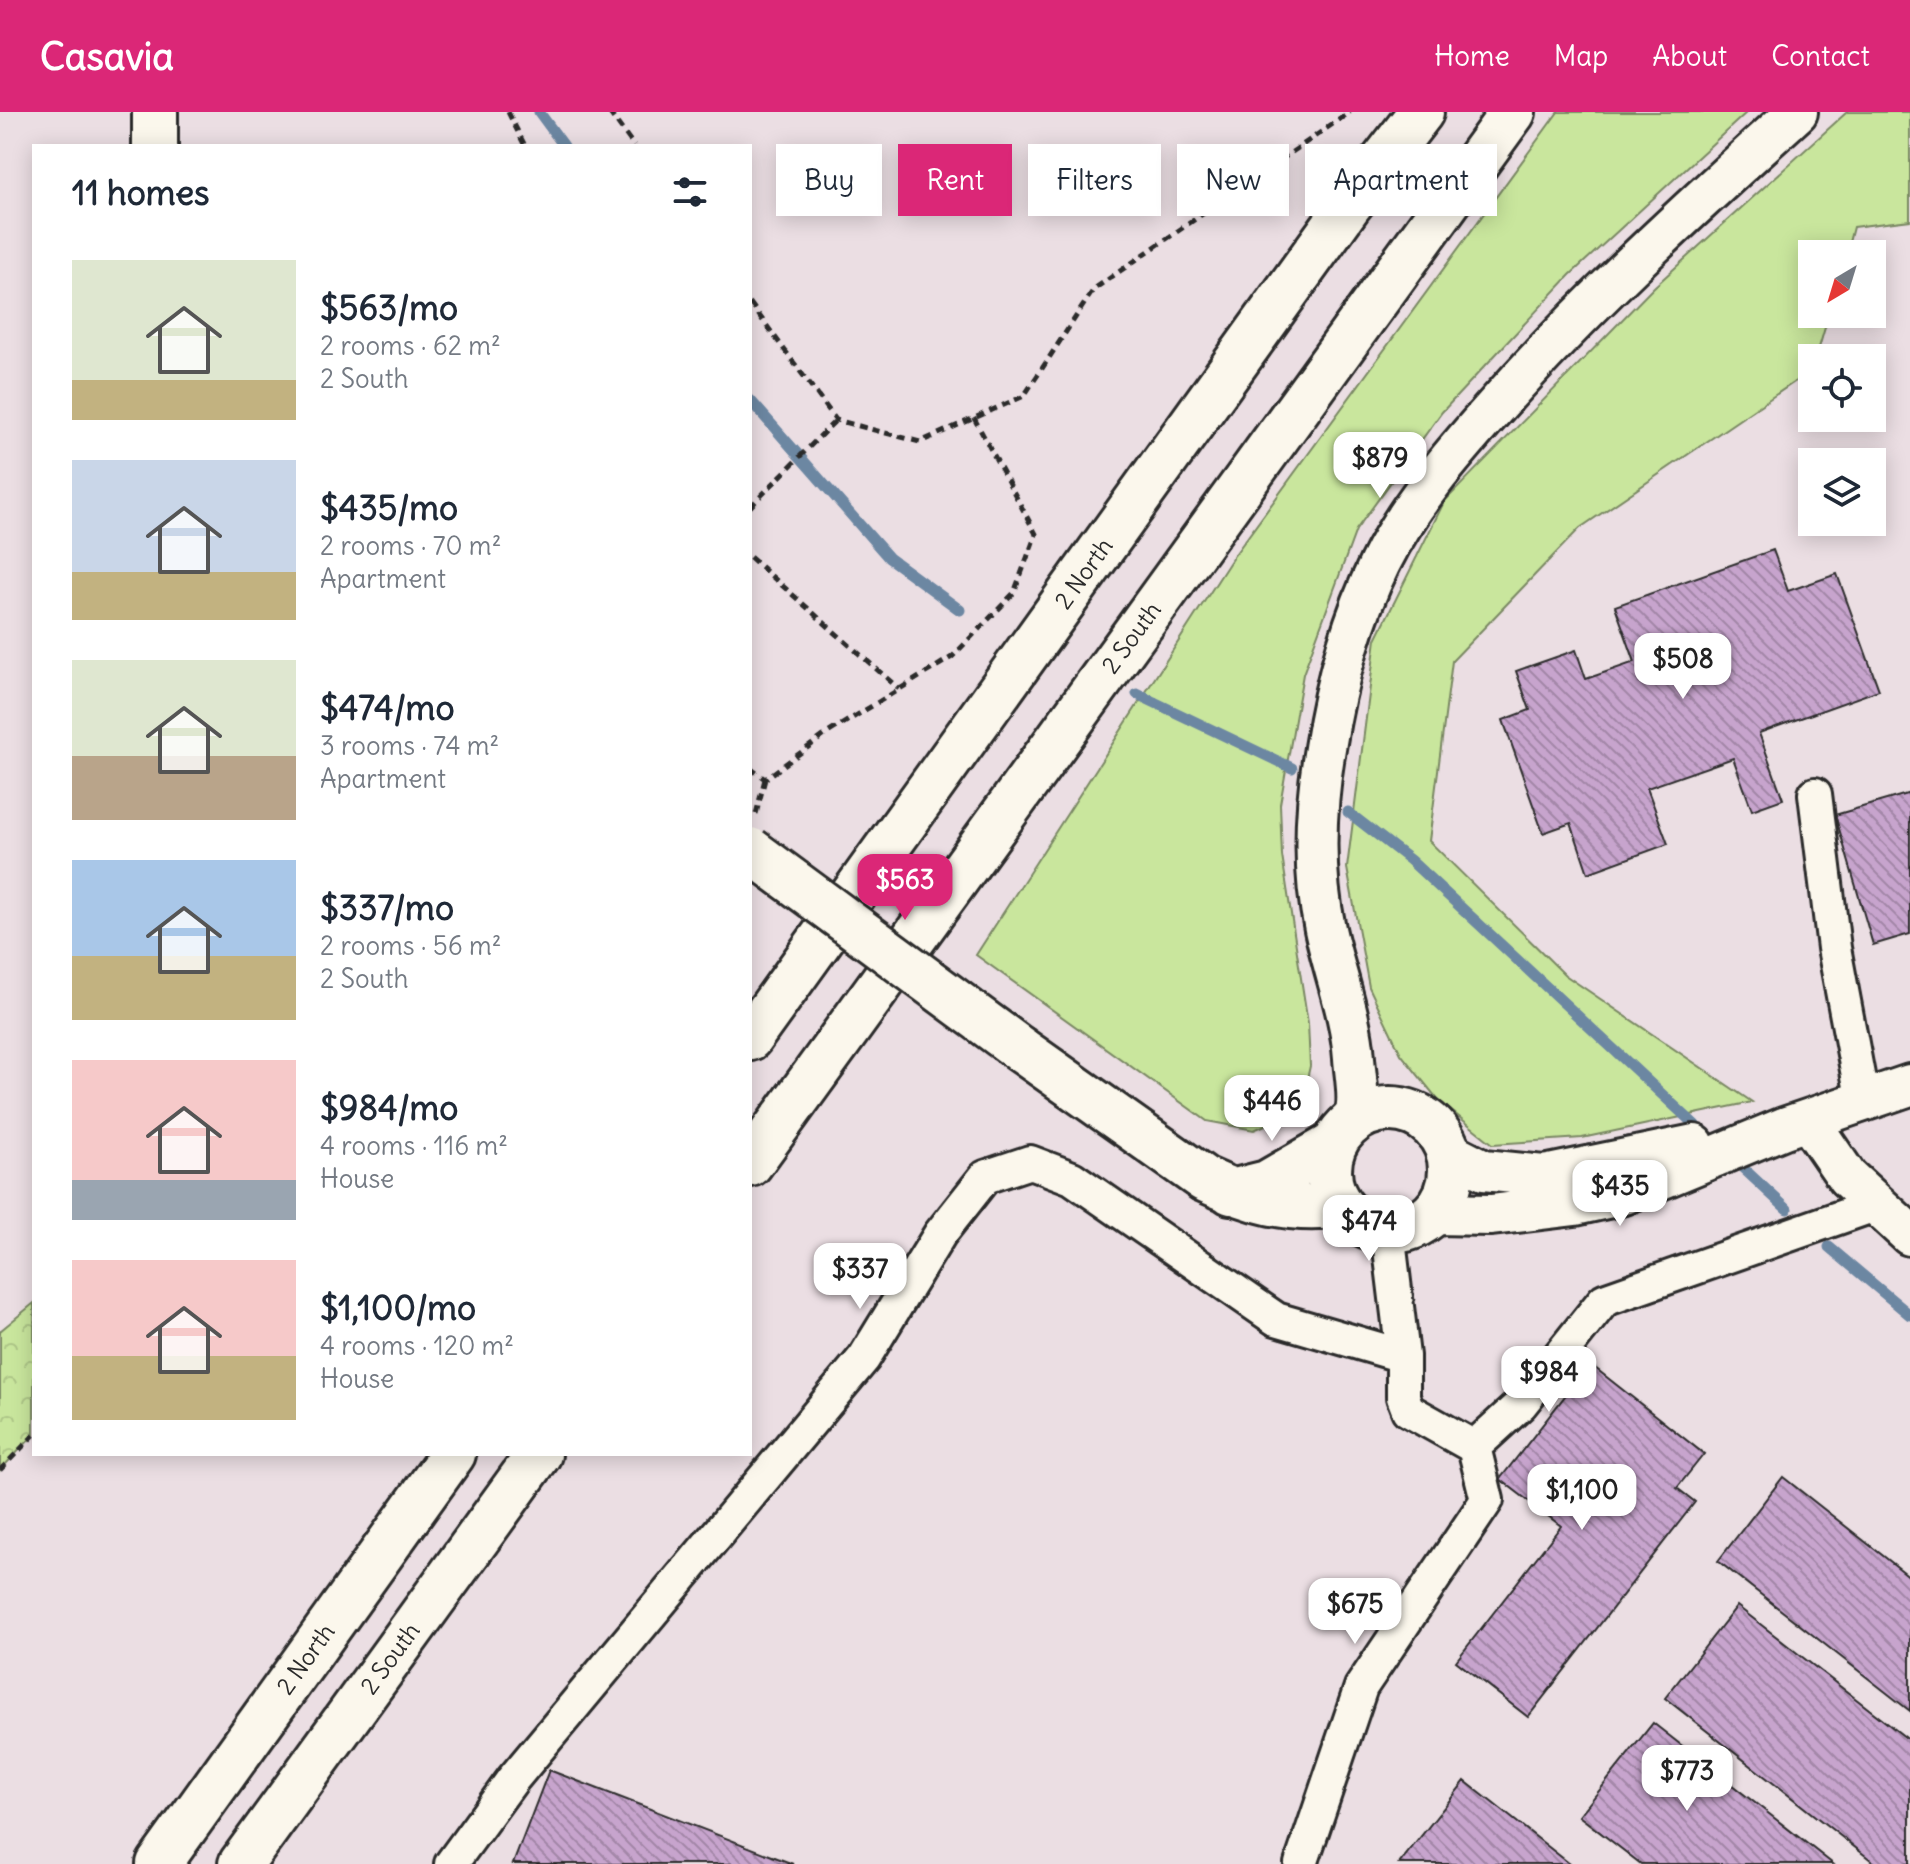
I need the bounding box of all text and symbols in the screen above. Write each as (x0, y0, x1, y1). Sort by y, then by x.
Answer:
text: Casavia (40, 33, 174, 80)
text: Home (1434, 38, 1510, 74)
text: Map (1554, 38, 1608, 74)
text: About (1652, 38, 1727, 74)
text: Contact (1771, 38, 1870, 74)
chip: Buy (776, 144, 882, 216)
chip: Rent (898, 144, 1012, 216)
chip: Filters (1028, 144, 1161, 216)
chip: New (1177, 144, 1289, 216)
chip: Apartment (1305, 144, 1497, 216)
icon: filters (668, 170, 712, 214)
text: 11 homes (72, 171, 209, 214)
north arrow (1798, 240, 1886, 328)
map controls (1798, 240, 1886, 536)
text: $563/mo (320, 286, 458, 329)
icon: home (136, 292, 232, 388)
text: 2 rooms · 62 m² (320, 329, 501, 362)
button: locate (1798, 344, 1886, 432)
text: 2 South (320, 362, 408, 395)
pin: $879 (1333, 432, 1427, 500)
text: $879 (1351, 441, 1409, 474)
button: layers (1798, 448, 1886, 536)
text: $435/mo (320, 486, 458, 529)
icon: home (136, 492, 232, 588)
text: 2 rooms · 70 m² (320, 529, 501, 562)
street label: 2 North (1047, 532, 1119, 614)
text: Apartment (320, 562, 446, 595)
street label: 2 South (1095, 595, 1167, 679)
pin: $508 (1636, 633, 1730, 701)
text: $508 (1652, 642, 1714, 675)
text: $474/mo (320, 686, 455, 729)
icon: home (136, 692, 232, 788)
text: 3 rooms · 74 m² (320, 729, 499, 762)
text: Apartment (320, 762, 446, 795)
pin: $563 (858, 854, 952, 922)
text: $563 (875, 863, 935, 896)
text: $337/mo (320, 886, 454, 929)
icon: home (136, 892, 232, 988)
text: 2 rooms · 56 m² (320, 929, 501, 962)
text: 2 South (320, 962, 408, 995)
pin: $446 (1225, 1075, 1319, 1143)
text: $446 (1242, 1084, 1302, 1117)
text: $984/mo (320, 1086, 458, 1129)
icon: home (136, 1092, 232, 1188)
text: 4 rooms · 116 m² (320, 1129, 508, 1162)
pin: $435 (1573, 1160, 1667, 1228)
text: House (320, 1162, 394, 1195)
text: $435 (1590, 1169, 1650, 1202)
pin: $474 (1322, 1195, 1416, 1263)
text: $474 (1341, 1204, 1397, 1237)
pin: $337 (813, 1243, 907, 1311)
text: $337 (832, 1252, 888, 1285)
text: $1,100/mo (320, 1286, 476, 1329)
icon: home (136, 1292, 232, 1388)
text: 4 rooms · 120 m² (320, 1329, 514, 1362)
pin: $984 (1502, 1346, 1596, 1414)
text: $984 (1519, 1355, 1579, 1388)
text: House (320, 1362, 394, 1395)
pin: $1,100 (1517, 1464, 1647, 1532)
text: $1,100 (1545, 1473, 1619, 1506)
pin: $675 (1308, 1578, 1402, 1646)
text: $675 (1326, 1587, 1384, 1620)
street label: 2 South (353, 1616, 426, 1700)
street label: 2 North (269, 1617, 341, 1700)
pin: $773 (1640, 1745, 1734, 1813)
text: $773 (1660, 1754, 1714, 1787)

